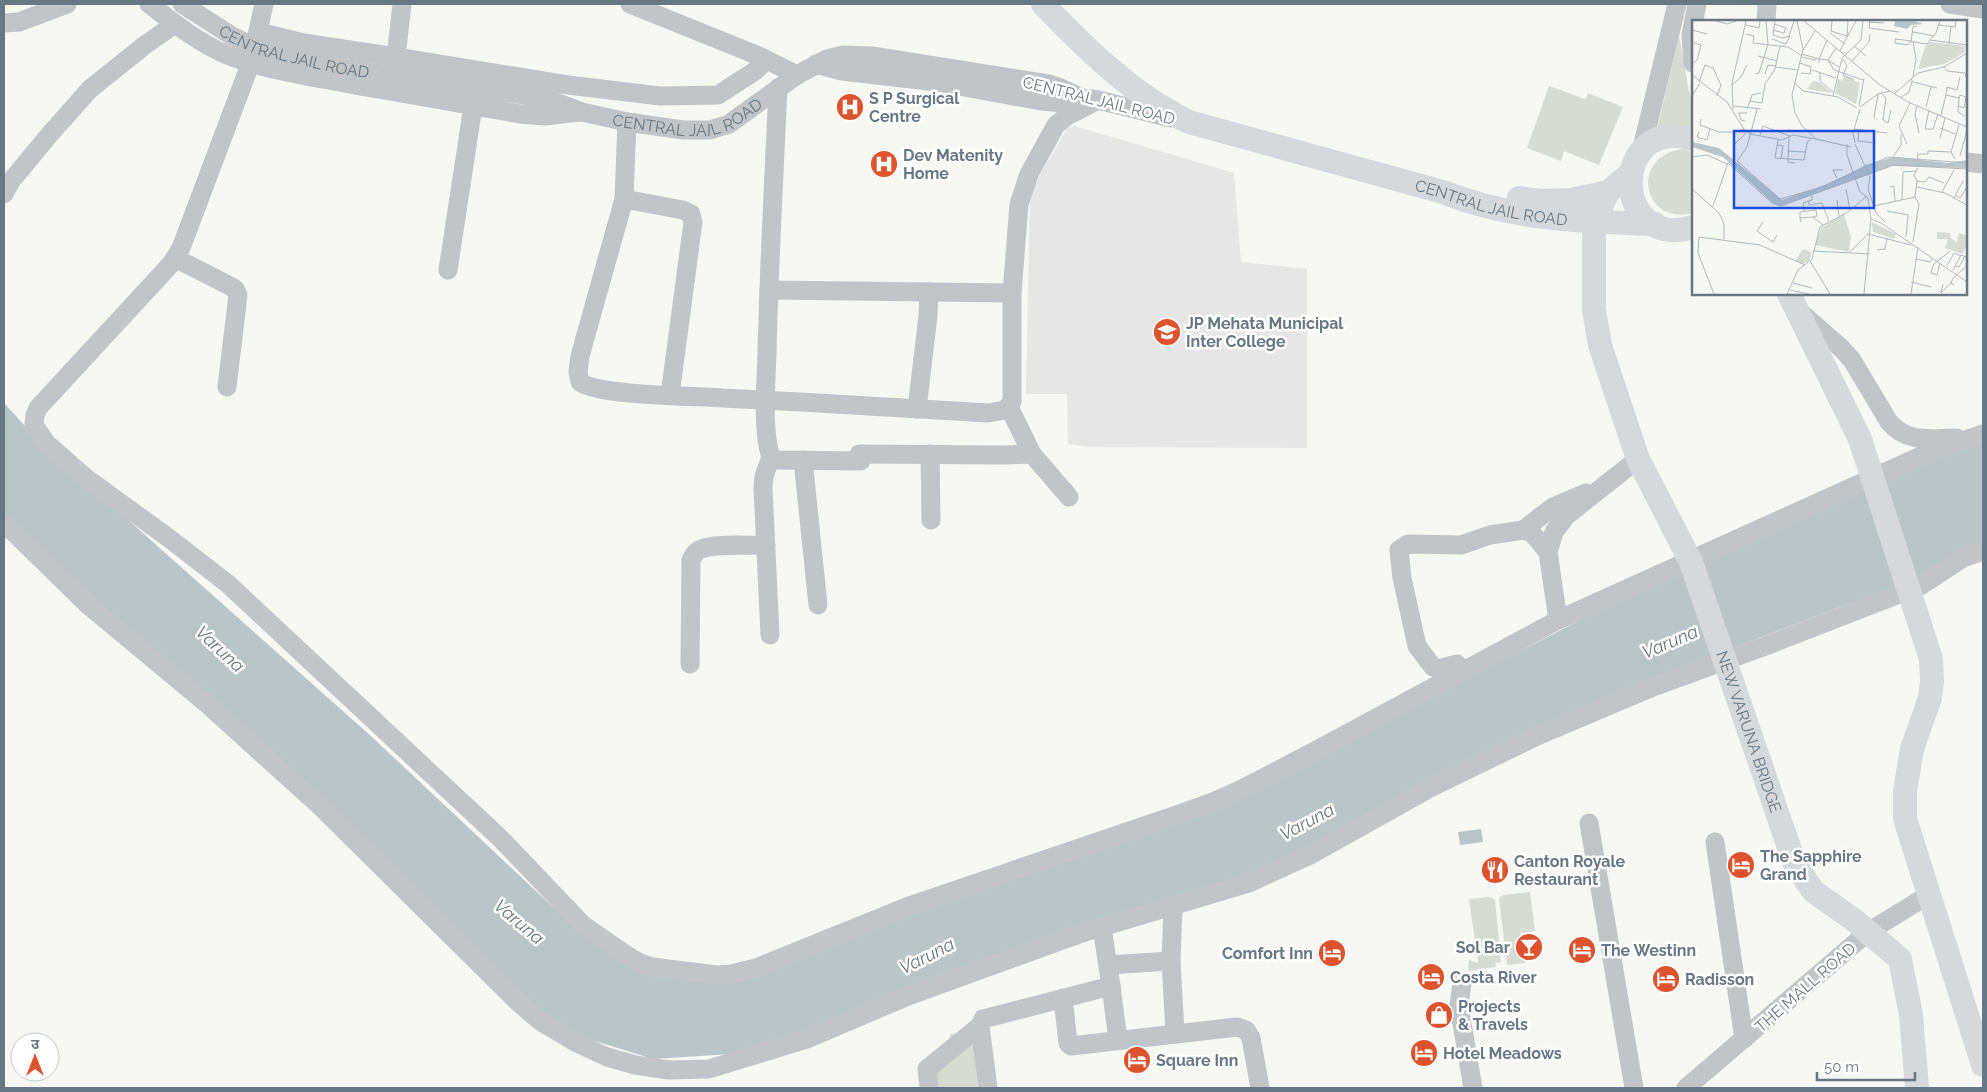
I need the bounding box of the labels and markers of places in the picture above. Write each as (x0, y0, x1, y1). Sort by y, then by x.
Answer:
place label: S P Surgical Centre (869, 89, 960, 126)
hospital icon: S P Surgical Centre (835, 92, 865, 122)
place label: Dev Matenity Home (903, 146, 1003, 183)
hospital icon: Dev Matenity Home (869, 149, 899, 179)
place label: JP Mehata Municipal Inter College (1186, 314, 1344, 351)
school or university icon: JP Mehata Municipal Inter College (1152, 317, 1182, 347)
place label: The Sapphire Grand (1760, 847, 1862, 884)
hotel icon: The Sapphire Grand (1726, 850, 1756, 880)
place label: Canton Royale Restaurant (1514, 852, 1626, 889)
restaurant icon: Canton Royale Restaurant (1480, 855, 1510, 885)
bar icon: Sol Bar (1514, 932, 1544, 962)
hotel icon: The Westinn (1567, 935, 1597, 965)
hotel icon: Comfort Inn (1317, 938, 1347, 968)
place label: Sol Bar (1456, 938, 1510, 957)
place label: The Westinn (1601, 941, 1696, 960)
place label: Comfort Inn (1222, 944, 1313, 963)
hotel icon: Costa River (1416, 962, 1446, 992)
hotel icon: Radisson (1651, 964, 1681, 994)
place label: Costa River (1450, 968, 1537, 987)
place label: Radisson (1685, 970, 1754, 989)
place label: Projects & Travels (1458, 997, 1528, 1034)
shop icon: Projects & Travels (1424, 1000, 1454, 1030)
hotel icon: Hotel Meadows (1409, 1038, 1439, 1068)
place label: Hotel Meadows (1443, 1044, 1562, 1063)
hotel icon: Square Inn (1122, 1045, 1152, 1075)
place label: Square Inn (1156, 1051, 1238, 1070)

